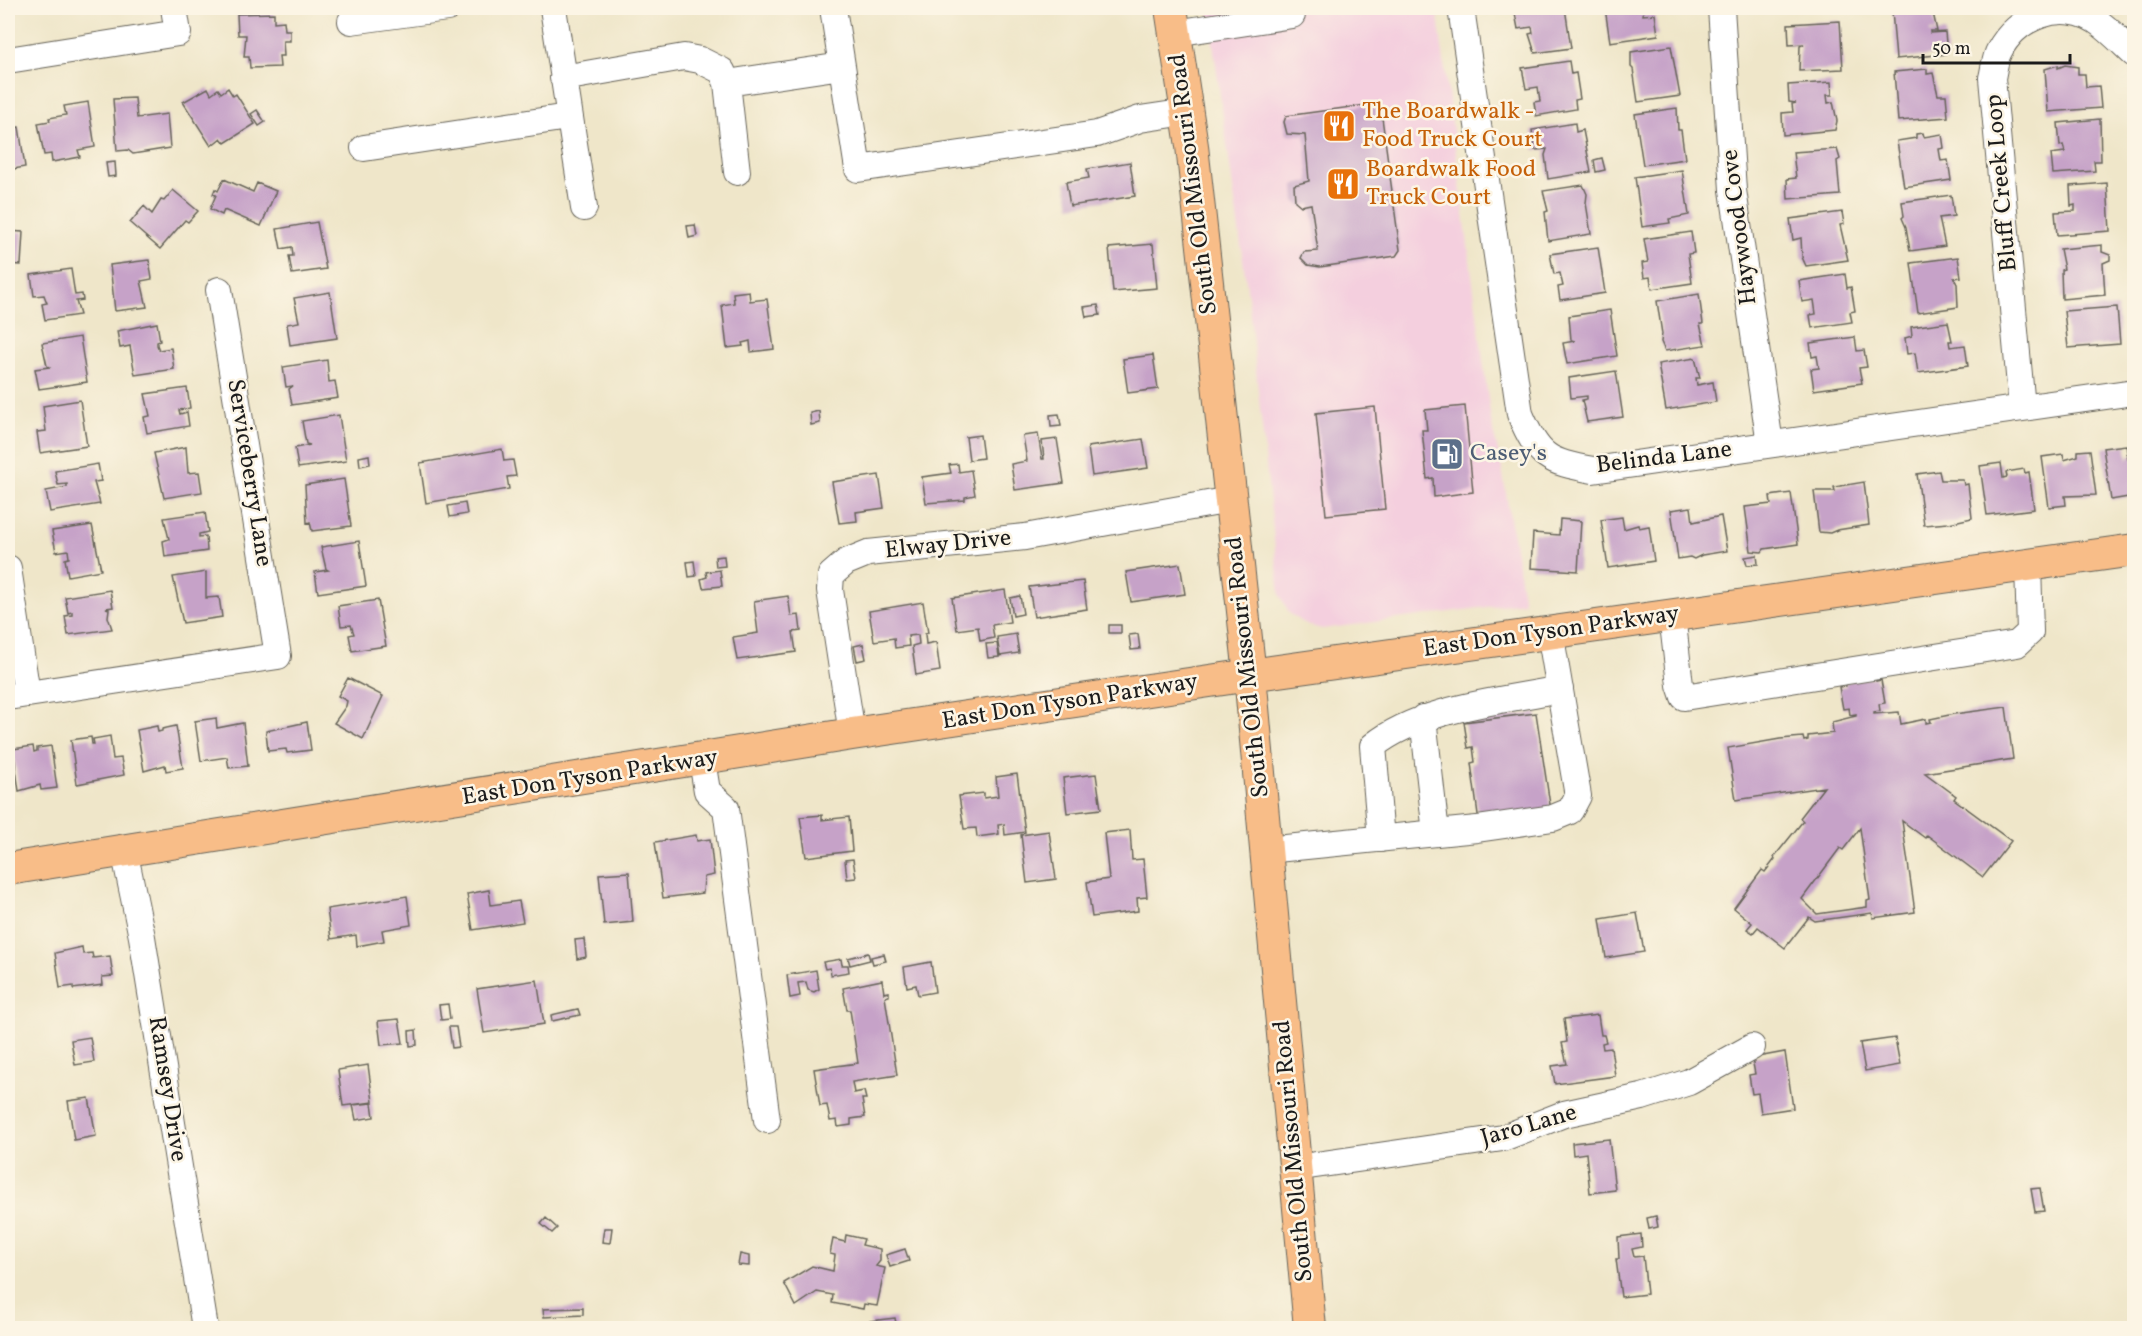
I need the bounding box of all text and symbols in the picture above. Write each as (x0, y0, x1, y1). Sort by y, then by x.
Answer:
scale bar (1923, 27, 2070, 65)
text: 50 m (1932, 37, 1971, 62)
street label: South Old Missouri Road (1161, 51, 1227, 317)
street label: Bluff Creek Loop (1977, 93, 2027, 273)
place label: The Boardwalk - Food Truck Court (1362, 95, 1543, 157)
restaurant icon: The Boardwalk - Food Truck Court (1321, 108, 1357, 144)
street label: Haywood Cove (1714, 147, 1766, 307)
place label: Boardwalk Food Truck Court (1366, 153, 1536, 215)
restaurant icon: Boardwalk Food Truck Court (1325, 166, 1361, 202)
street label: Serviceberry Lane (217, 377, 281, 569)
street label: Belinda Lane (1594, 433, 1734, 483)
fuel station icon: Casey's (1429, 436, 1465, 472)
place label: Casey's (1470, 437, 1547, 471)
street label: Elway Drive (883, 521, 1013, 569)
street label: South Old Missouri Road (1217, 535, 1279, 799)
street label: East Don Tyson Parkway (1421, 597, 1681, 667)
street label: East Don Tyson Parkway (940, 665, 1200, 739)
street label: East Don Tyson Parkway (460, 741, 720, 815)
street label: Ramsey Drive (139, 1014, 195, 1164)
street label: South Old Missouri Road (1266, 1019, 1322, 1283)
street label: Jaro Lane (1477, 1096, 1581, 1156)

